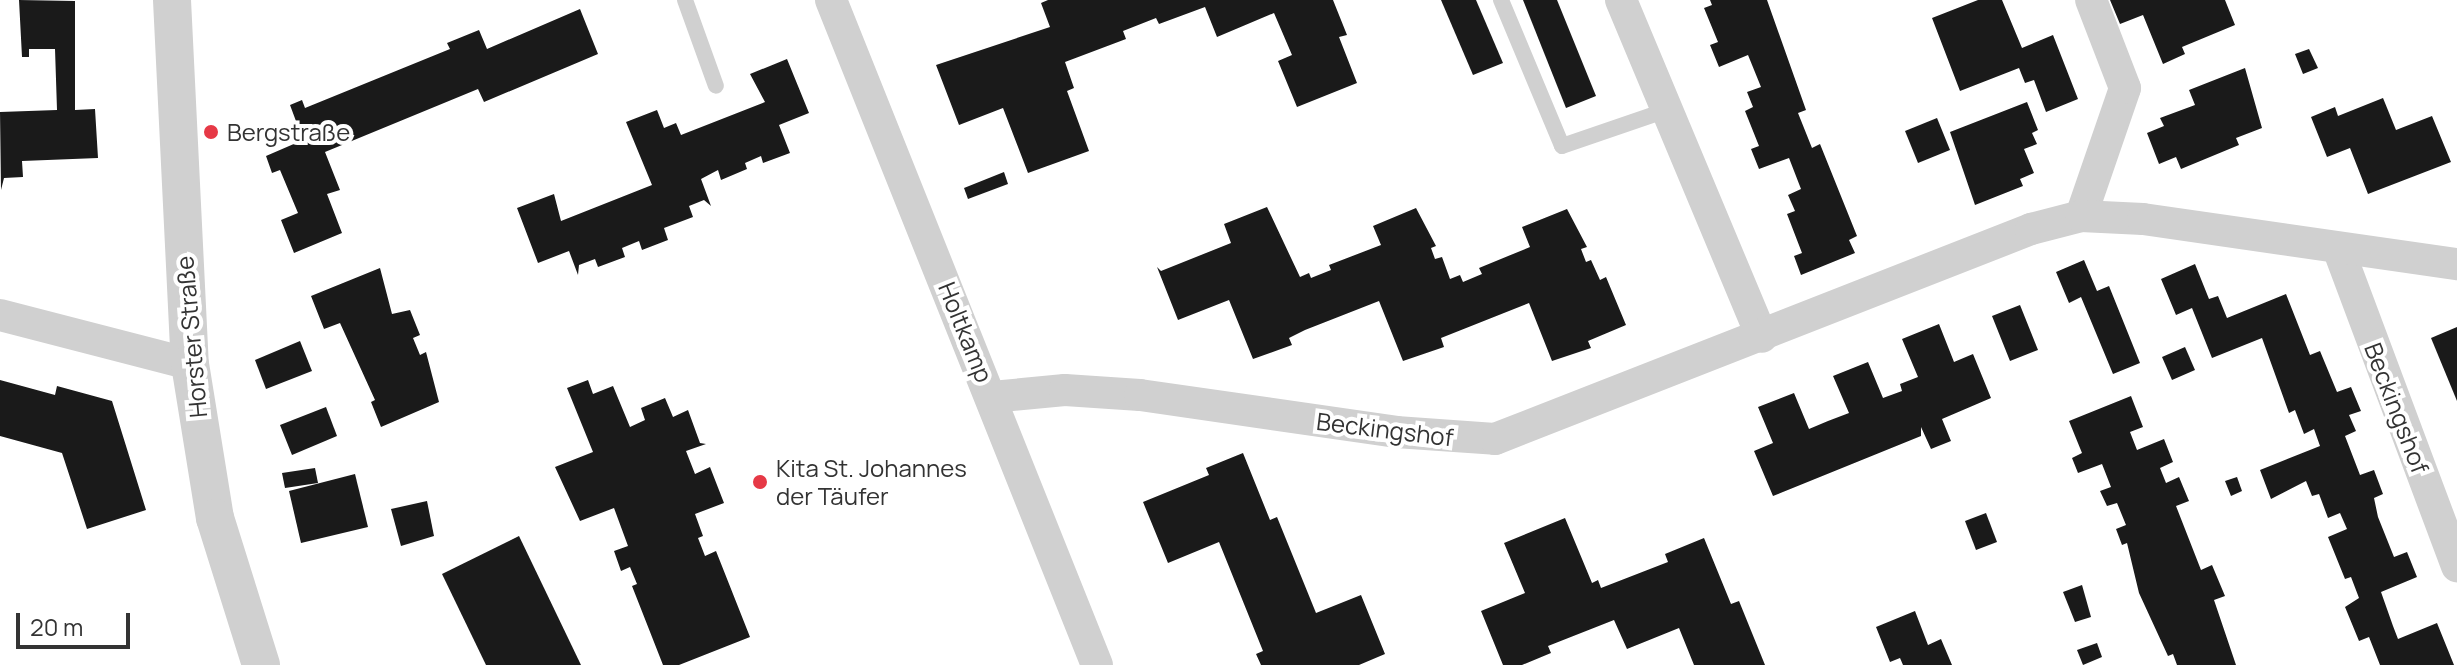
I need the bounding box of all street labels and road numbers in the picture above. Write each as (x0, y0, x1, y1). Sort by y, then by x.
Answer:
street label: Horster Straße (170, 255, 212, 419)
street label: Holtkamp (933, 278, 999, 386)
street label: Beckingshof (2359, 339, 2435, 477)
street label: Beckingshof (1315, 406, 1455, 452)

